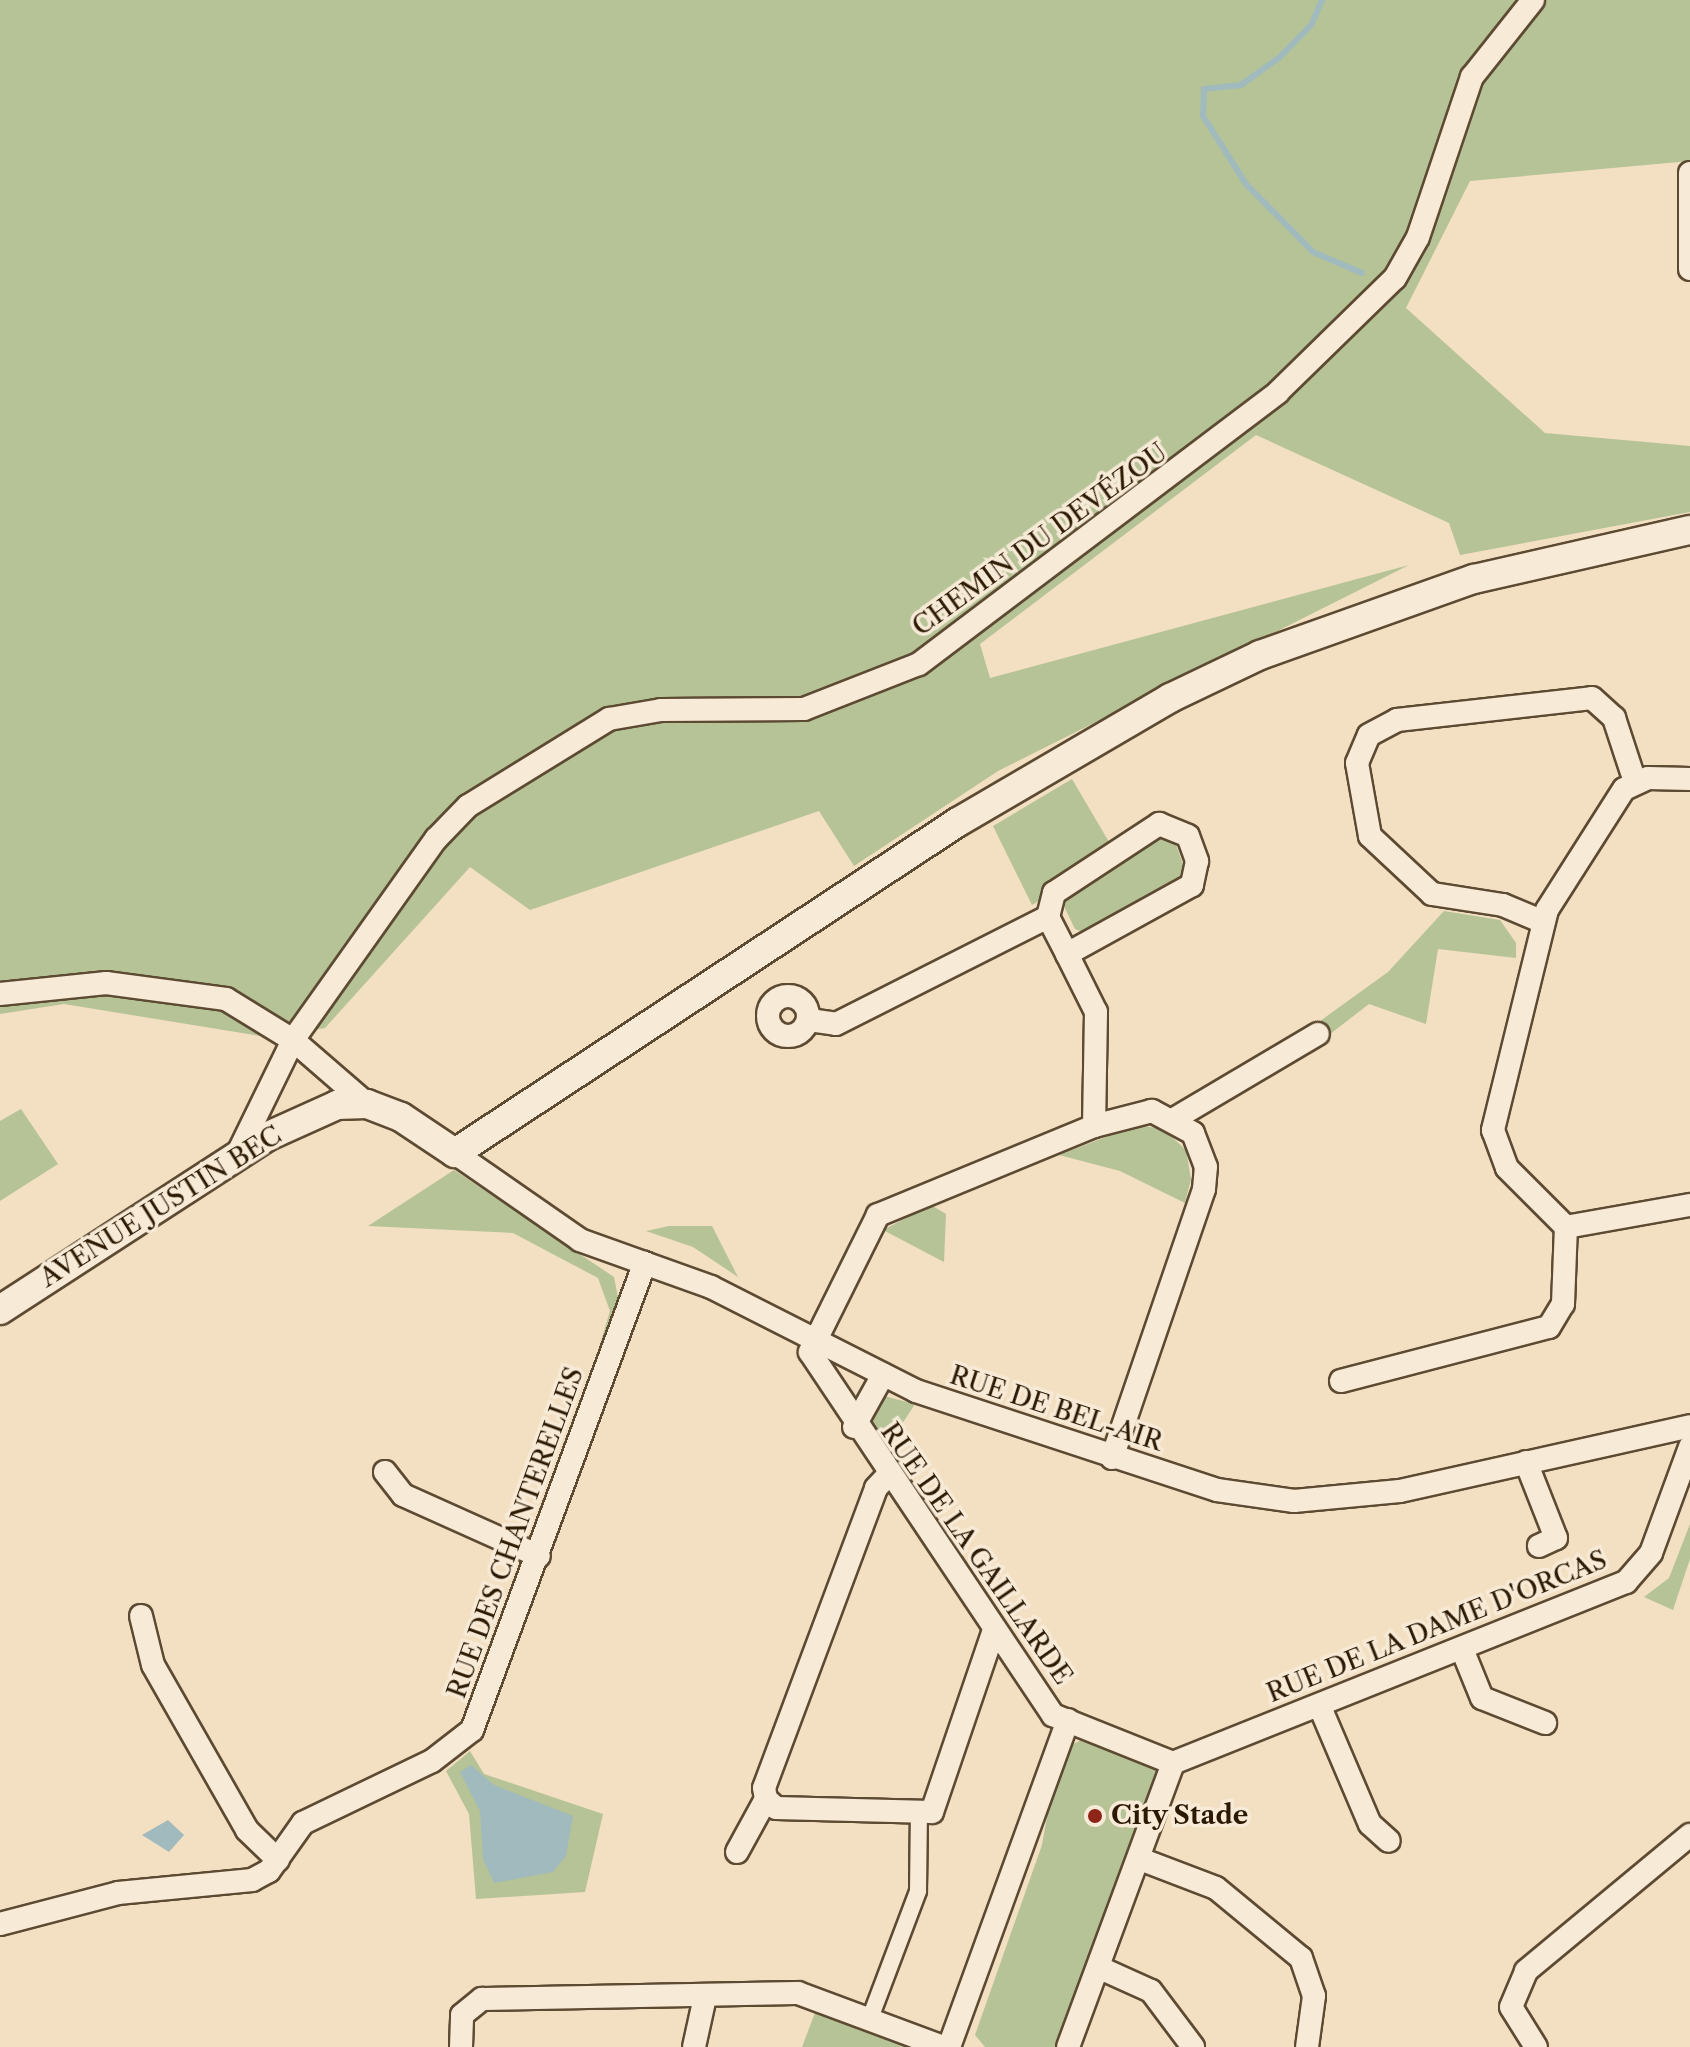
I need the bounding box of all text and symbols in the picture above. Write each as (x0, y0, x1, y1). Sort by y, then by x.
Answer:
street label: CHEMIN DU DEVÉZOU (907, 437, 1173, 643)
street label: AVENUE JUSTIN BEC (34, 1120, 288, 1294)
street label: RUE DE BEL-AIR (946, 1360, 1166, 1458)
street label: RUE DES CHANTERELLES (442, 1363, 590, 1703)
street label: RUE DE LA GAILLARDE (873, 1417, 1079, 1691)
street label: RUE DE LA DAME D'ORCAS (1262, 1544, 1612, 1710)
place label: City Stade (1111, 1800, 1249, 1832)
marker: City Stade (1086, 1807, 1104, 1825)

